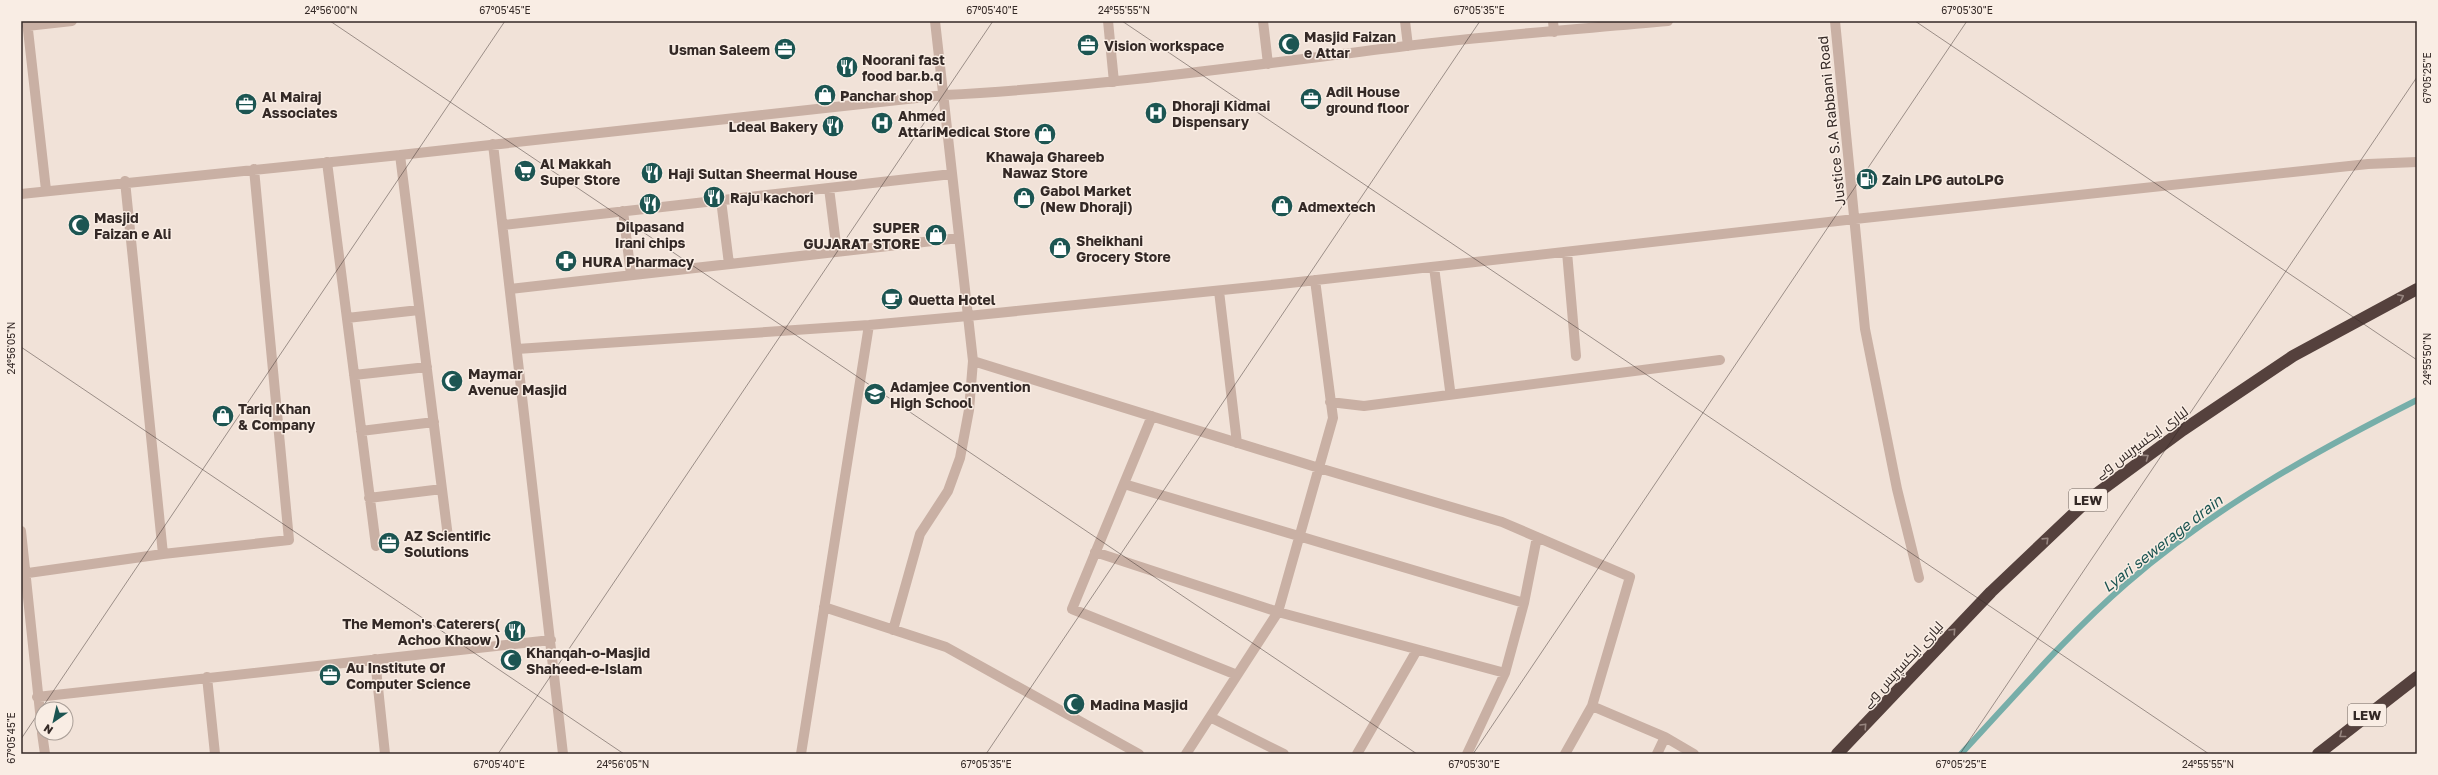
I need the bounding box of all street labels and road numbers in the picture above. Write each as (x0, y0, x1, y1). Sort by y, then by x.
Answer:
street label: Justice S.A Rabbani Road (1814, 35, 1848, 207)
street label: لیاری ایکسپریس وے (2091, 402, 2192, 483)
road number: LEW (2069, 489, 2107, 511)
street label: لیاری ایکسپریس وے (1858, 617, 1948, 712)
road number: LEW (2348, 704, 2386, 726)

